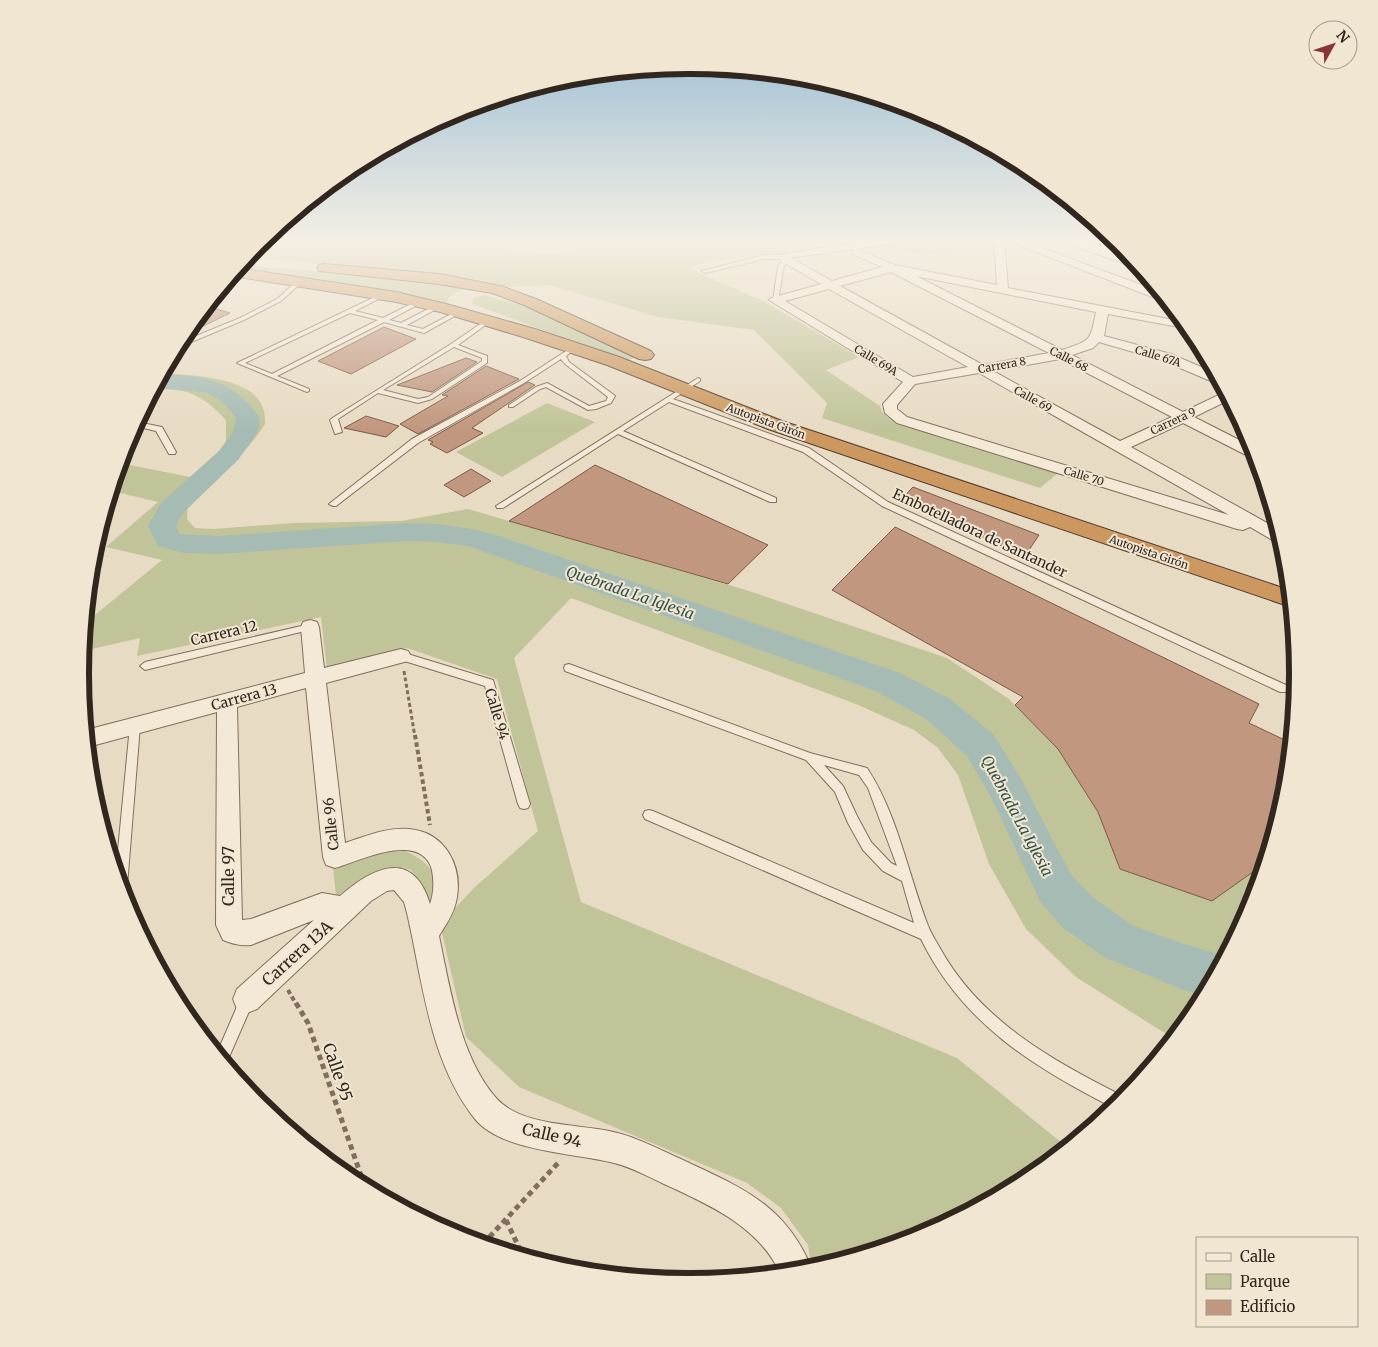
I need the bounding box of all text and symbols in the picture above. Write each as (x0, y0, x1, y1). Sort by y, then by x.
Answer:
north arrow (1308, 20, 1358, 70)
text: N (1333, 27, 1353, 47)
street label: Calle 69A (852, 341, 901, 379)
street label: Calle 67A (1133, 342, 1183, 370)
street label: Calle 68 (1047, 343, 1091, 375)
street label: Carrera 8 (977, 354, 1028, 376)
street label: Calle 69 (1011, 383, 1055, 415)
street label: Autopista Girón (724, 400, 808, 442)
street label: Carrera 9 (1148, 404, 1198, 438)
street label: Calle 70 (1062, 463, 1106, 489)
street label: Embotelladora de Santander (890, 485, 1070, 581)
street label: Autopista Girón (1106, 532, 1191, 572)
water label: Quebrada La Iglesia (564, 562, 697, 623)
street label: Carrera 12 (189, 617, 259, 649)
street label: Carrera 13 (209, 680, 279, 714)
street label: Calle 94 (481, 686, 513, 742)
water label: Quebrada La Iglesia (978, 752, 1057, 879)
street label: Calle 96 (319, 797, 343, 851)
street label: Calle 97 (218, 846, 238, 906)
street label: Carrera 13A (258, 916, 337, 990)
street label: Calle 95 (319, 1040, 357, 1104)
street label: Calle 94 (520, 1118, 584, 1152)
legend (1196, 1237, 1358, 1327)
text: Calle (1240, 1247, 1275, 1266)
text: Parque (1240, 1272, 1290, 1291)
text: Edificio (1240, 1297, 1296, 1316)

